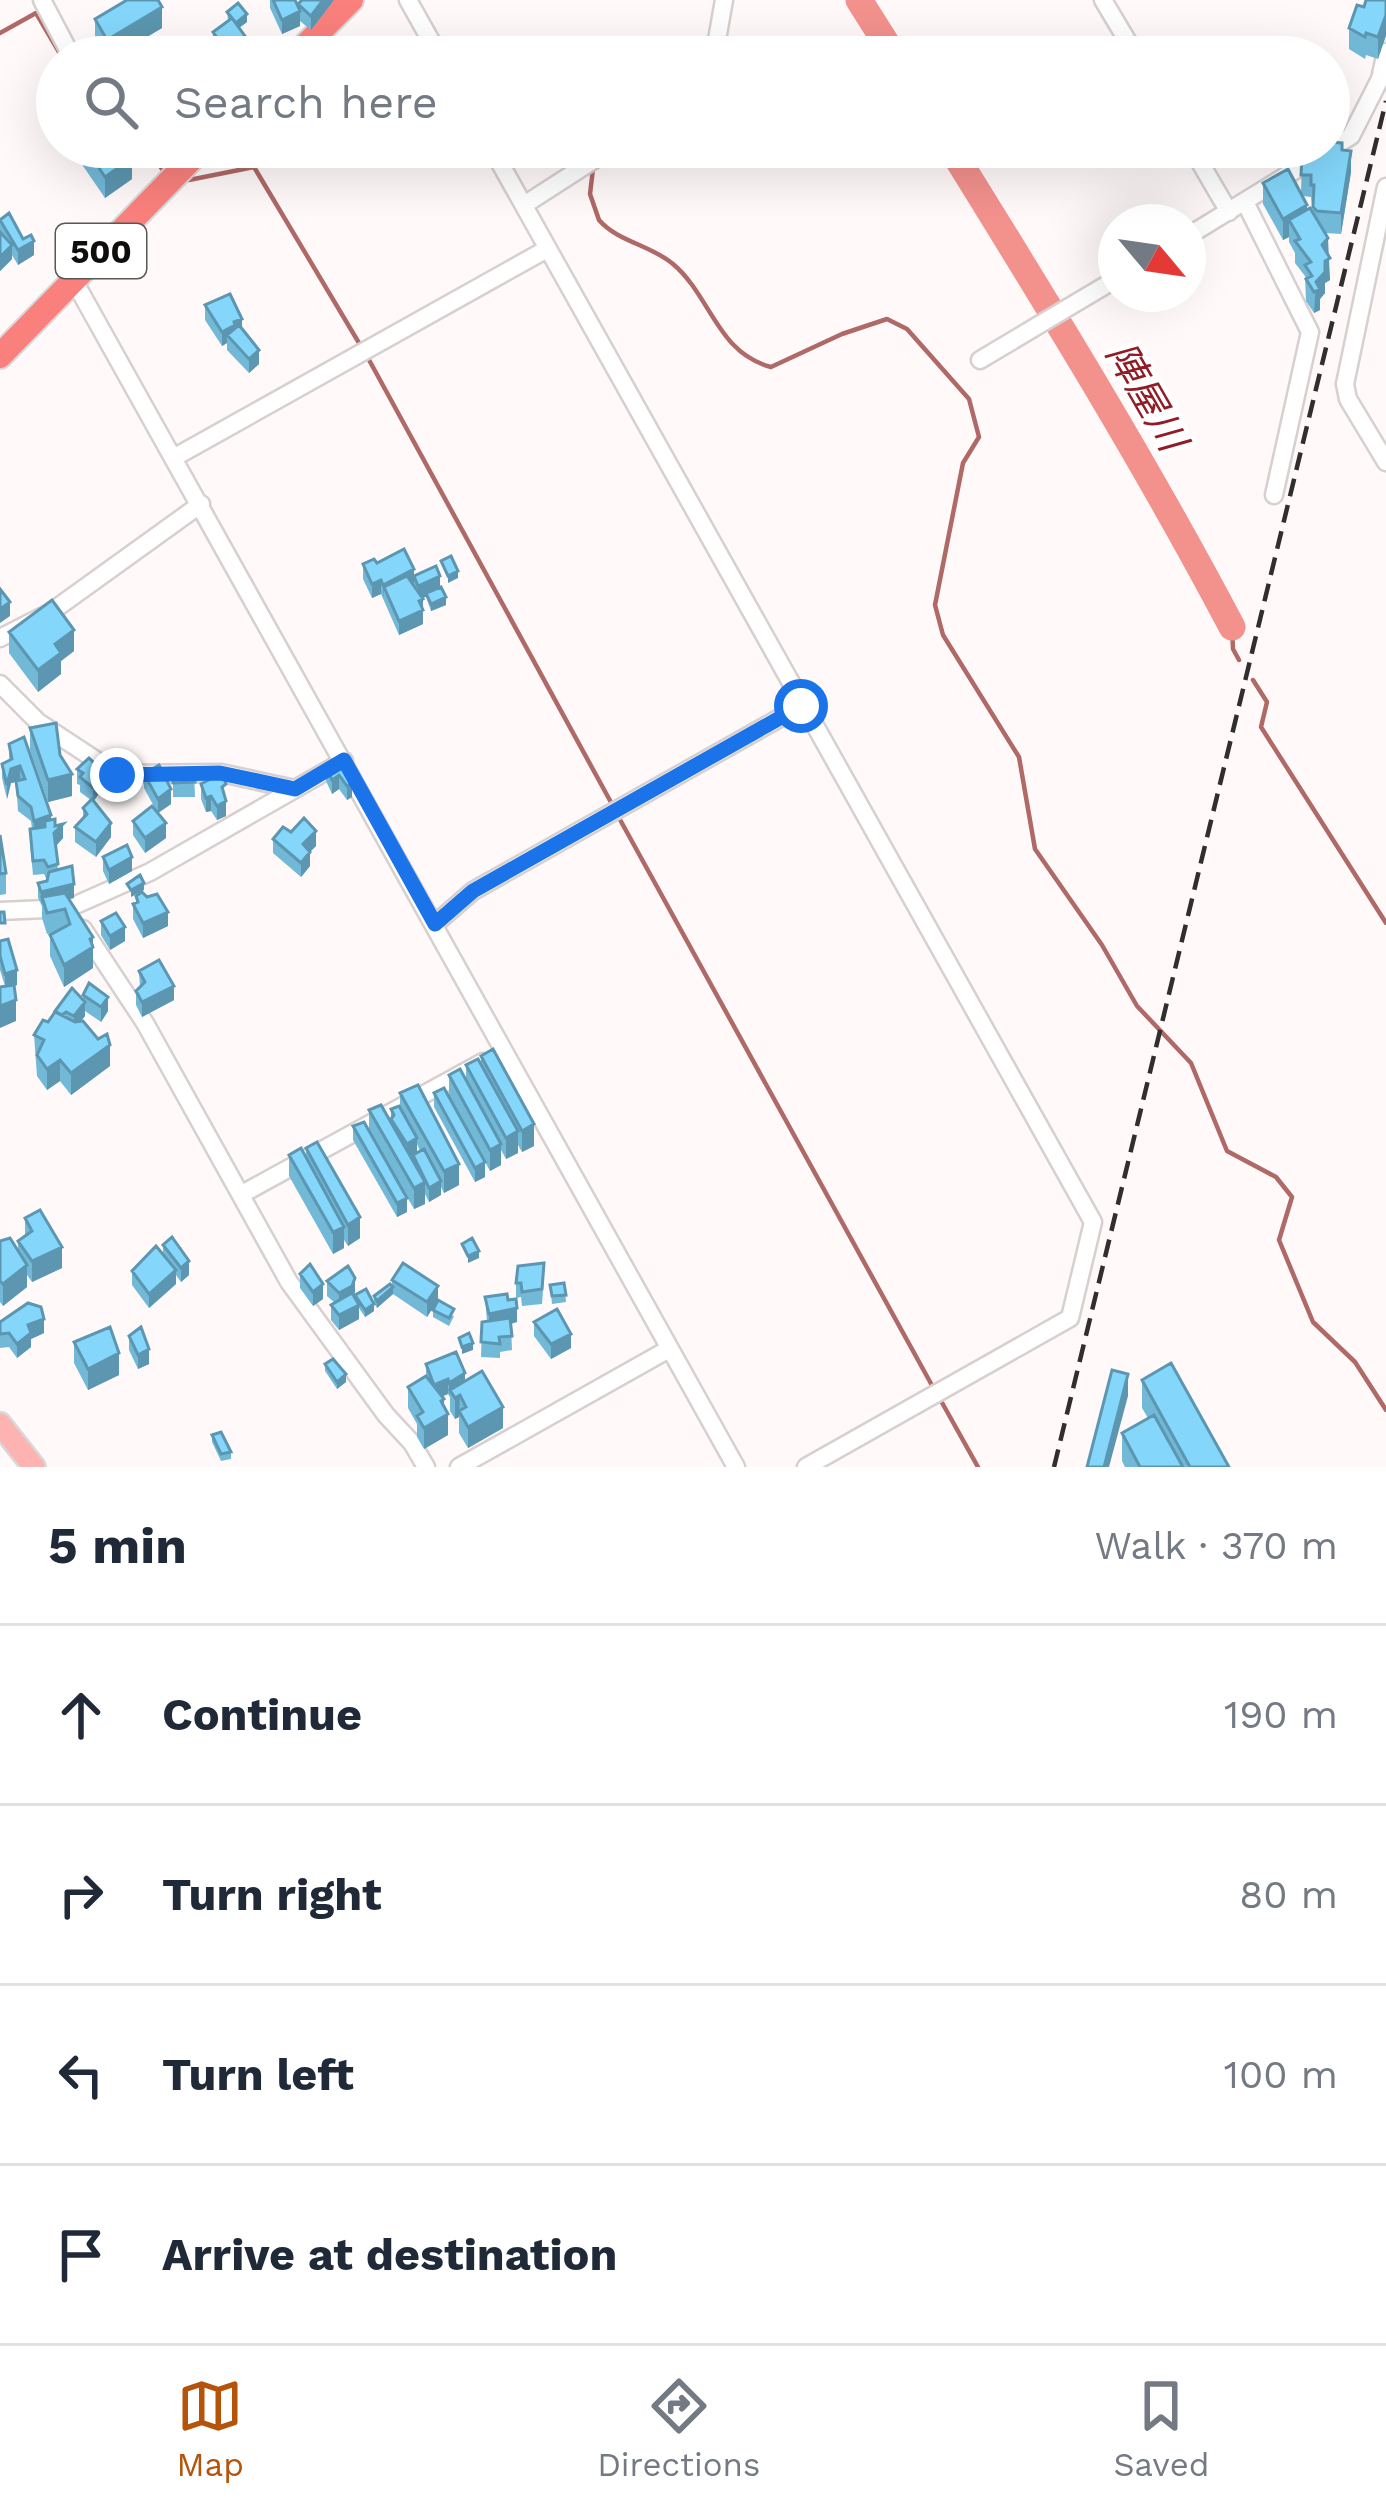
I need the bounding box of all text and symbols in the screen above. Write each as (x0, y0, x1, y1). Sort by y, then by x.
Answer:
search box (36, 36, 1350, 168)
icon: search (78, 69, 144, 135)
text: Search here (174, 76, 438, 129)
north arrow (1098, 204, 1206, 312)
road number: 500 (56, 224, 146, 278)
water label: 陣屋川 (1098, 334, 1197, 462)
route start (774, 679, 828, 733)
route end (90, 748, 144, 802)
text: 5 min (48, 1516, 187, 1575)
text: Walk · 370 m (1094, 1523, 1338, 1568)
icon: ahead (48, 1682, 114, 1748)
text: Continue (162, 1688, 362, 1741)
text: 190 m (1224, 1692, 1338, 1737)
icon: right (48, 1862, 114, 1928)
text: Turn right (162, 1868, 382, 1921)
text: 80 m (1239, 1872, 1338, 1917)
icon: left (48, 2042, 114, 2108)
text: Turn left (162, 2048, 354, 2101)
text: 100 m (1224, 2052, 1338, 2097)
icon: arrive (48, 2222, 114, 2288)
text: Arrive at destination (162, 2228, 617, 2281)
tab: Map (177, 2373, 244, 2484)
tab: Directions (597, 2373, 760, 2484)
tab: Saved (1114, 2373, 1209, 2484)

